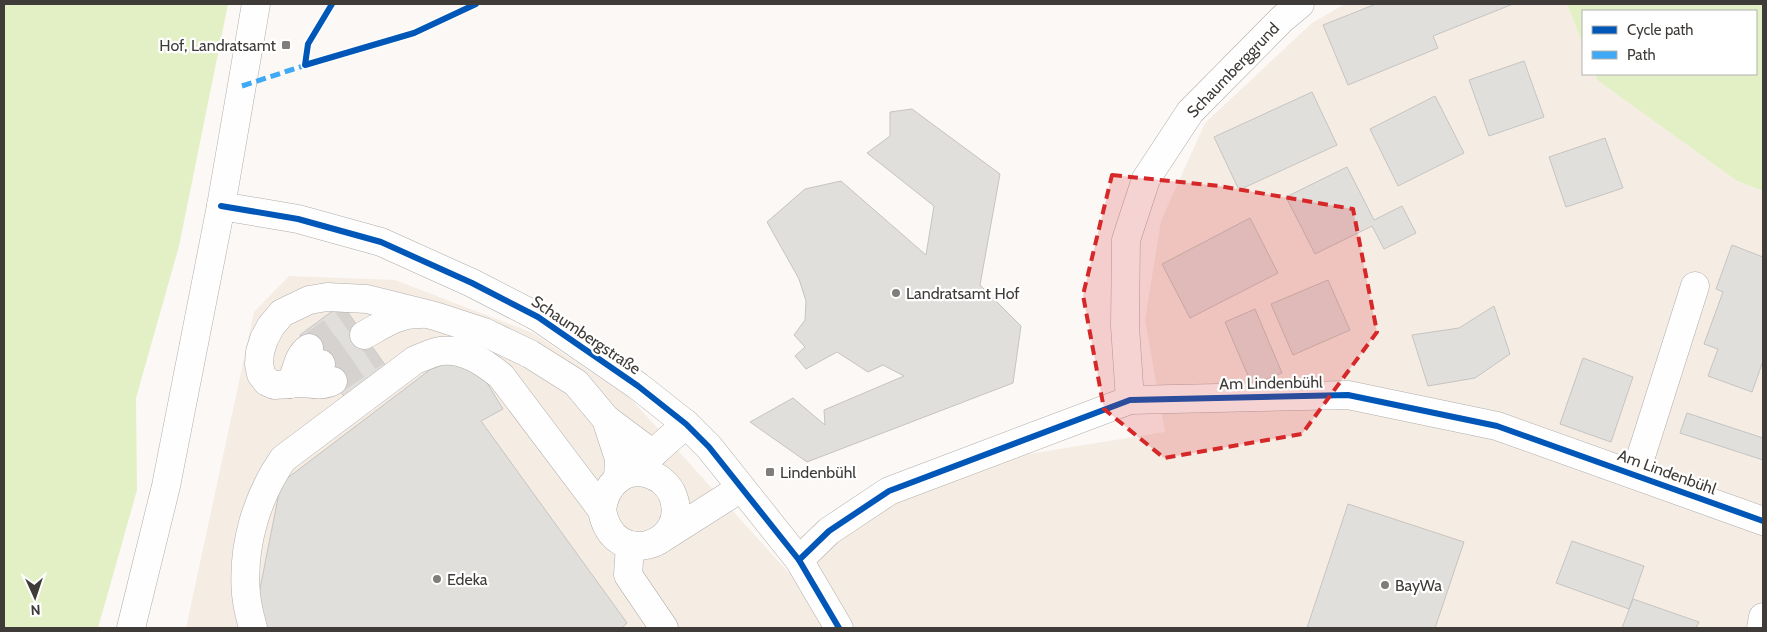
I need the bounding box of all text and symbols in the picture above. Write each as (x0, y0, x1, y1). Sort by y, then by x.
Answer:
legend (1582, 10, 1757, 75)
street label: Schaumberggrund (1183, 19, 1283, 121)
text: Cycle path (1627, 21, 1693, 39)
place label: Hof, Landratsamt (159, 36, 277, 55)
marker: Hof, Landratsamt (280, 39, 292, 51)
text: Path (1627, 46, 1656, 64)
place label: Landratsamt Hof (906, 284, 1020, 303)
marker: Landratsamt Hof (890, 287, 902, 299)
street label: Schaumbergstraße (528, 292, 644, 378)
street label: Am Lindenbühl (1219, 373, 1323, 393)
street label: Am Lindenbühl (1615, 445, 1719, 499)
place label: Lindenbühl (780, 463, 856, 482)
marker: Lindenbühl (764, 466, 776, 478)
place label: Edeka (447, 570, 488, 589)
north arrow (10, 572, 60, 622)
marker: Edeka (431, 573, 443, 585)
place label: BayWa (1395, 576, 1442, 595)
marker: BayWa (1379, 579, 1391, 591)
text: N (30, 601, 41, 619)

